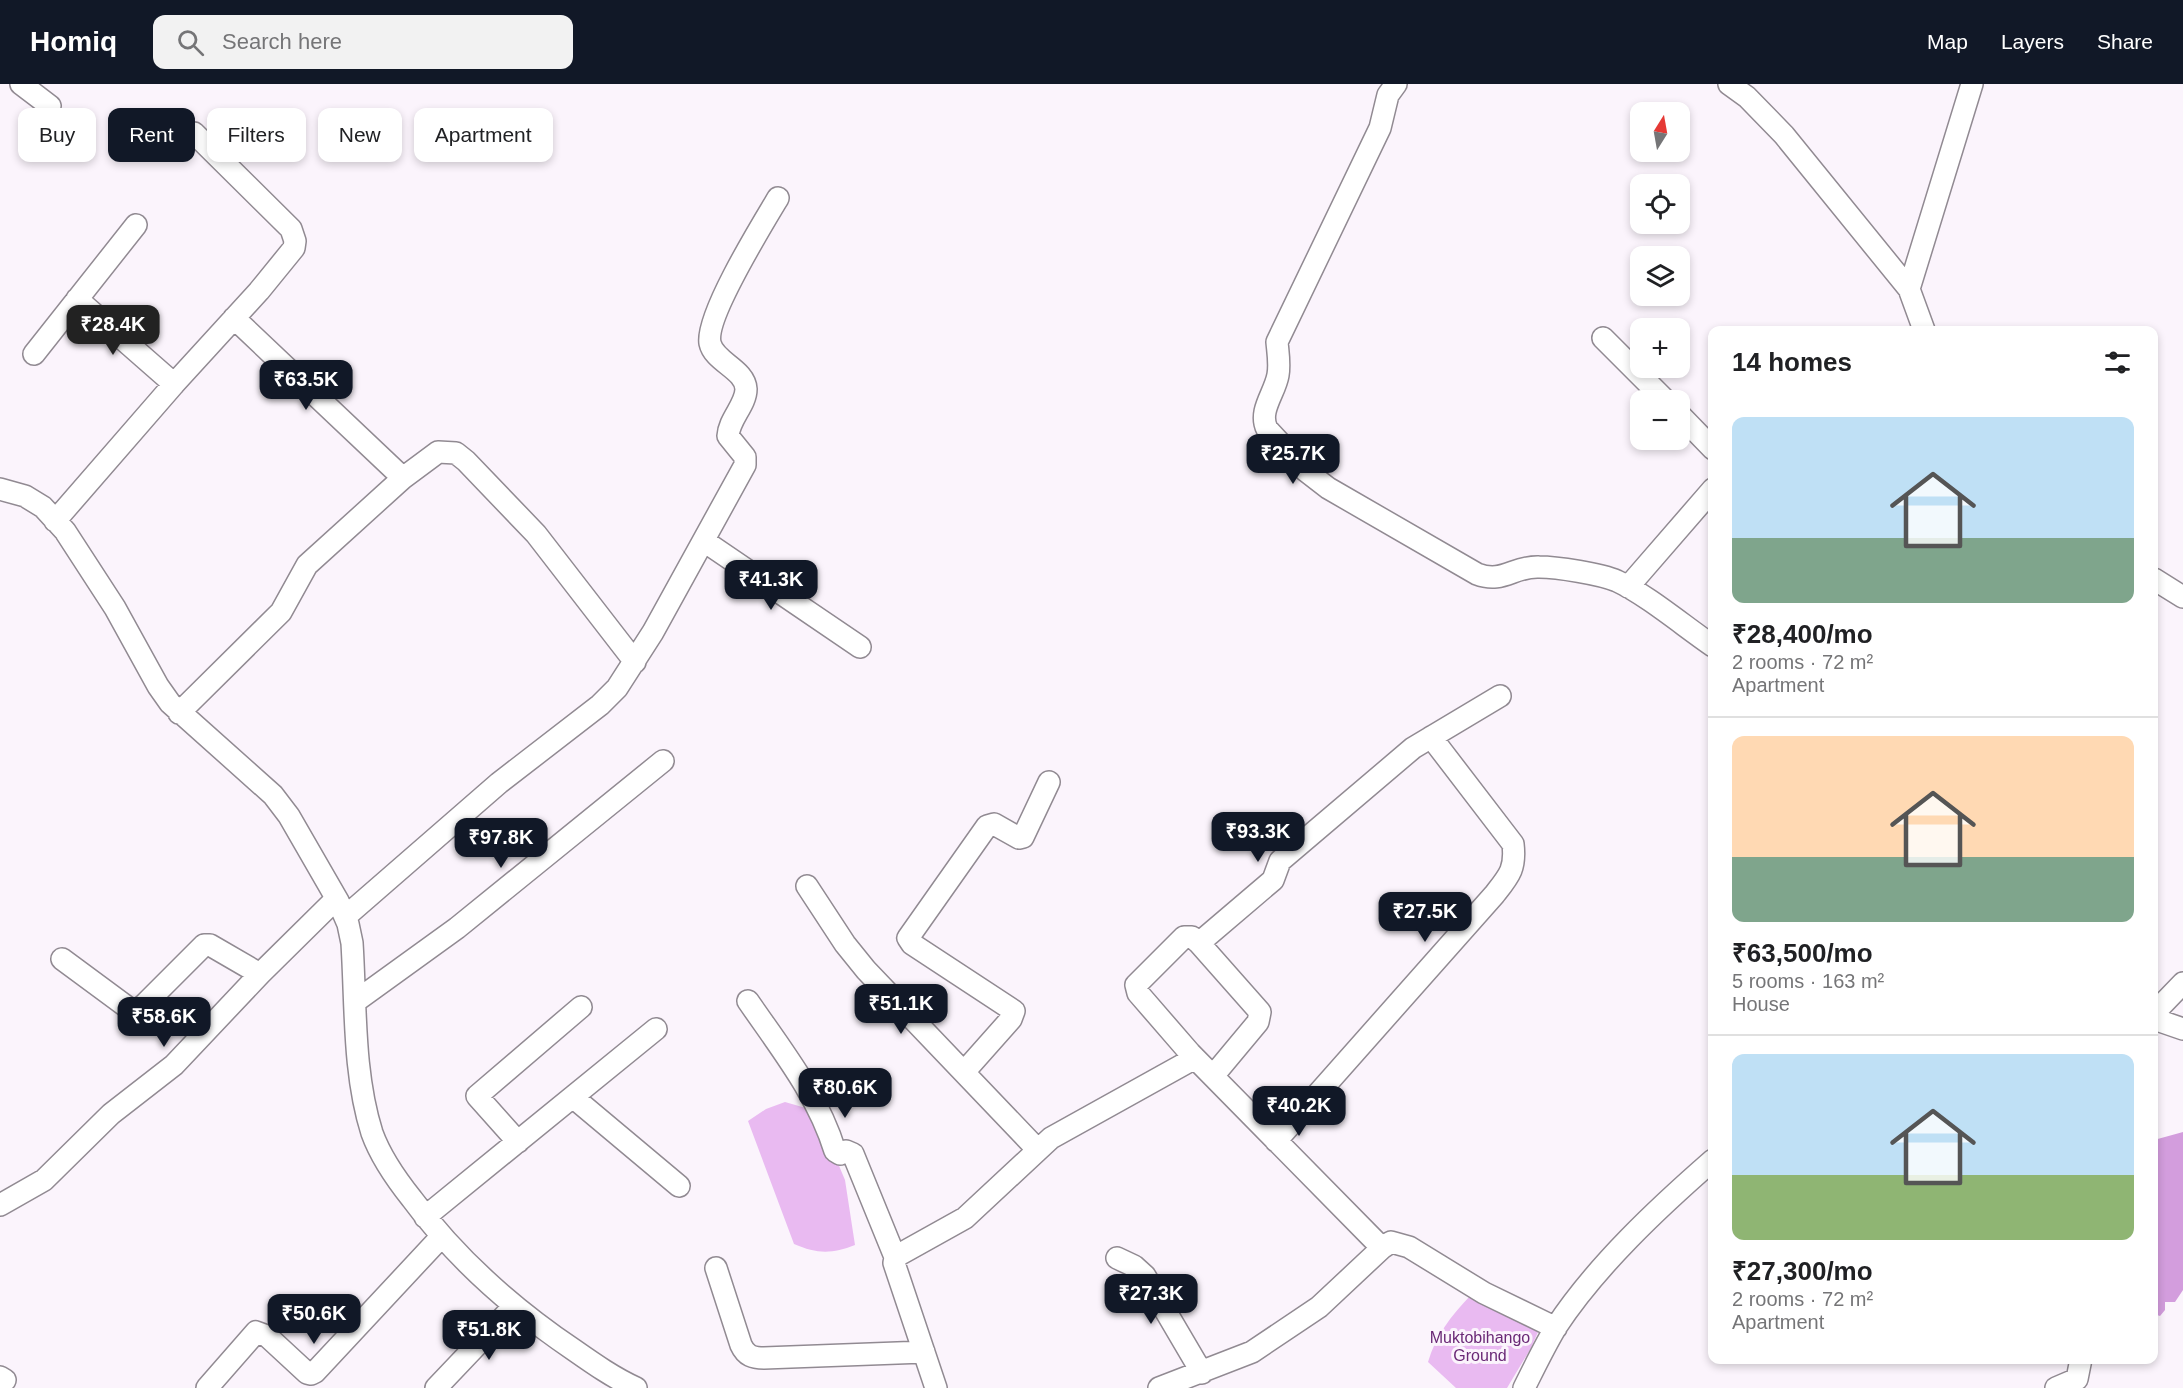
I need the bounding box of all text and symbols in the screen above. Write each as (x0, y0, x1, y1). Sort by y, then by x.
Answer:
search box (153, 15, 573, 69)
text: Homiq (30, 26, 117, 57)
icon: search (174, 26, 207, 59)
text: Search here (222, 29, 342, 54)
text: Map (1927, 30, 1968, 53)
text: Layers (2001, 30, 2064, 53)
text: Share (2097, 30, 2153, 53)
north arrow (1630, 102, 1690, 162)
map controls (1630, 102, 1690, 450)
chip: Buy (18, 108, 96, 162)
chip: Rent (108, 108, 195, 162)
chip: Filters (207, 108, 306, 162)
chip: New (318, 108, 402, 162)
chip: Apartment (414, 108, 553, 162)
button: locate (1630, 174, 1690, 234)
button: layers (1630, 246, 1690, 306)
pin: ₹28.4K (64, 305, 162, 356)
text: ₹28.4K (81, 313, 145, 335)
button: + (1630, 318, 1690, 378)
icon: filters (2101, 346, 2134, 379)
text: 14 homes (1732, 347, 1852, 377)
pin: ₹63.5K (257, 360, 355, 411)
text: ₹63.5K (274, 368, 338, 390)
button: − (1630, 390, 1690, 450)
pin: ₹25.7K (1244, 434, 1342, 485)
text: ₹25.7K (1261, 442, 1325, 464)
icon: home (1879, 456, 1987, 564)
pin: ₹41.3K (722, 560, 820, 611)
text: ₹41.3K (739, 568, 803, 590)
text: ₹28,400/mo (1732, 619, 1873, 649)
text: 2 rooms · 72 m² (1732, 651, 1873, 673)
text: Apartment (1732, 674, 1824, 696)
icon: home (1879, 775, 1987, 883)
pin: ₹93.3K (1209, 812, 1307, 863)
pin: ₹97.8K (452, 818, 550, 869)
text: ₹93.3K (1226, 820, 1290, 842)
text: ₹97.8K (469, 826, 533, 848)
pin: ₹27.5K (1376, 892, 1474, 943)
text: ₹27.5K (1393, 900, 1457, 922)
text: ₹63,500/mo (1732, 938, 1873, 968)
text: 5 rooms · 163 m² (1732, 970, 1884, 992)
pin: ₹51.1K (852, 984, 950, 1035)
text: ₹51.1K (869, 992, 933, 1014)
text: House (1732, 993, 1790, 1015)
pin: ₹58.6K (115, 997, 213, 1048)
text: ₹58.6K (132, 1005, 196, 1027)
pin: ₹80.6K (796, 1068, 894, 1119)
text: ₹80.6K (813, 1076, 877, 1098)
pin: ₹40.2K (1250, 1086, 1348, 1137)
icon: home (1879, 1093, 1987, 1201)
text: ₹40.2K (1267, 1094, 1331, 1116)
text: ₹27,300/mo (1732, 1256, 1873, 1286)
pin: ₹27.3K (1102, 1274, 1200, 1325)
text: ₹27.3K (1119, 1282, 1183, 1304)
text: 2 rooms · 72 m² (1732, 1288, 1873, 1310)
pin: ₹50.6K (265, 1294, 363, 1345)
text: ₹50.6K (282, 1302, 346, 1324)
pin: ₹51.8K (440, 1310, 538, 1361)
text: Apartment (1732, 1311, 1824, 1333)
text: ₹51.8K (457, 1318, 521, 1340)
park label: Muktobihango Ground (1430, 1329, 1530, 1364)

